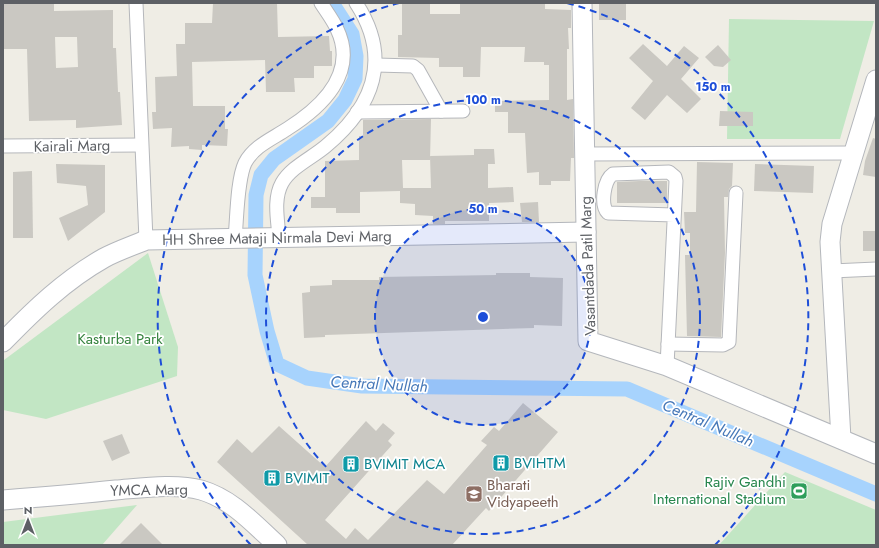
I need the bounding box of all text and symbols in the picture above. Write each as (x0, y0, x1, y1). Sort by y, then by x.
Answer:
text: 150 m (695, 78, 731, 96)
text: 100 m (465, 91, 501, 109)
street label: Kairali Marg (33, 134, 111, 158)
street label: Vasantdada Patil Marg (575, 196, 601, 336)
text: 50 m (468, 200, 498, 218)
street label: HH Shree Mataji Nirmala Devi Marg (162, 225, 392, 251)
centre of rings (476, 310, 490, 324)
park label: Kasturba Park (77, 328, 163, 350)
water label: Central Nullah (330, 370, 428, 398)
water label: Central Nullah (659, 393, 757, 453)
place label: BVIHTM (514, 452, 566, 474)
place label: BVIMIT MCA (364, 453, 445, 475)
building icon: BVIHTM (491, 453, 511, 473)
building icon: BVIMIT MCA (341, 454, 361, 474)
place label: BVIMIT (285, 467, 330, 489)
building icon: BVIMIT (262, 468, 282, 488)
place label: Rajiv Gandhi International Stadium (653, 471, 786, 510)
place label: Bharati Vidyapeeth (487, 474, 559, 513)
street label: YMCA Marg (110, 478, 188, 502)
sports icon: Rajiv Gandhi International Stadium (789, 481, 809, 501)
school or university icon: Bharati Vidyapeeth (464, 484, 484, 504)
north arrow (8, 500, 48, 540)
text: N (24, 502, 32, 518)

